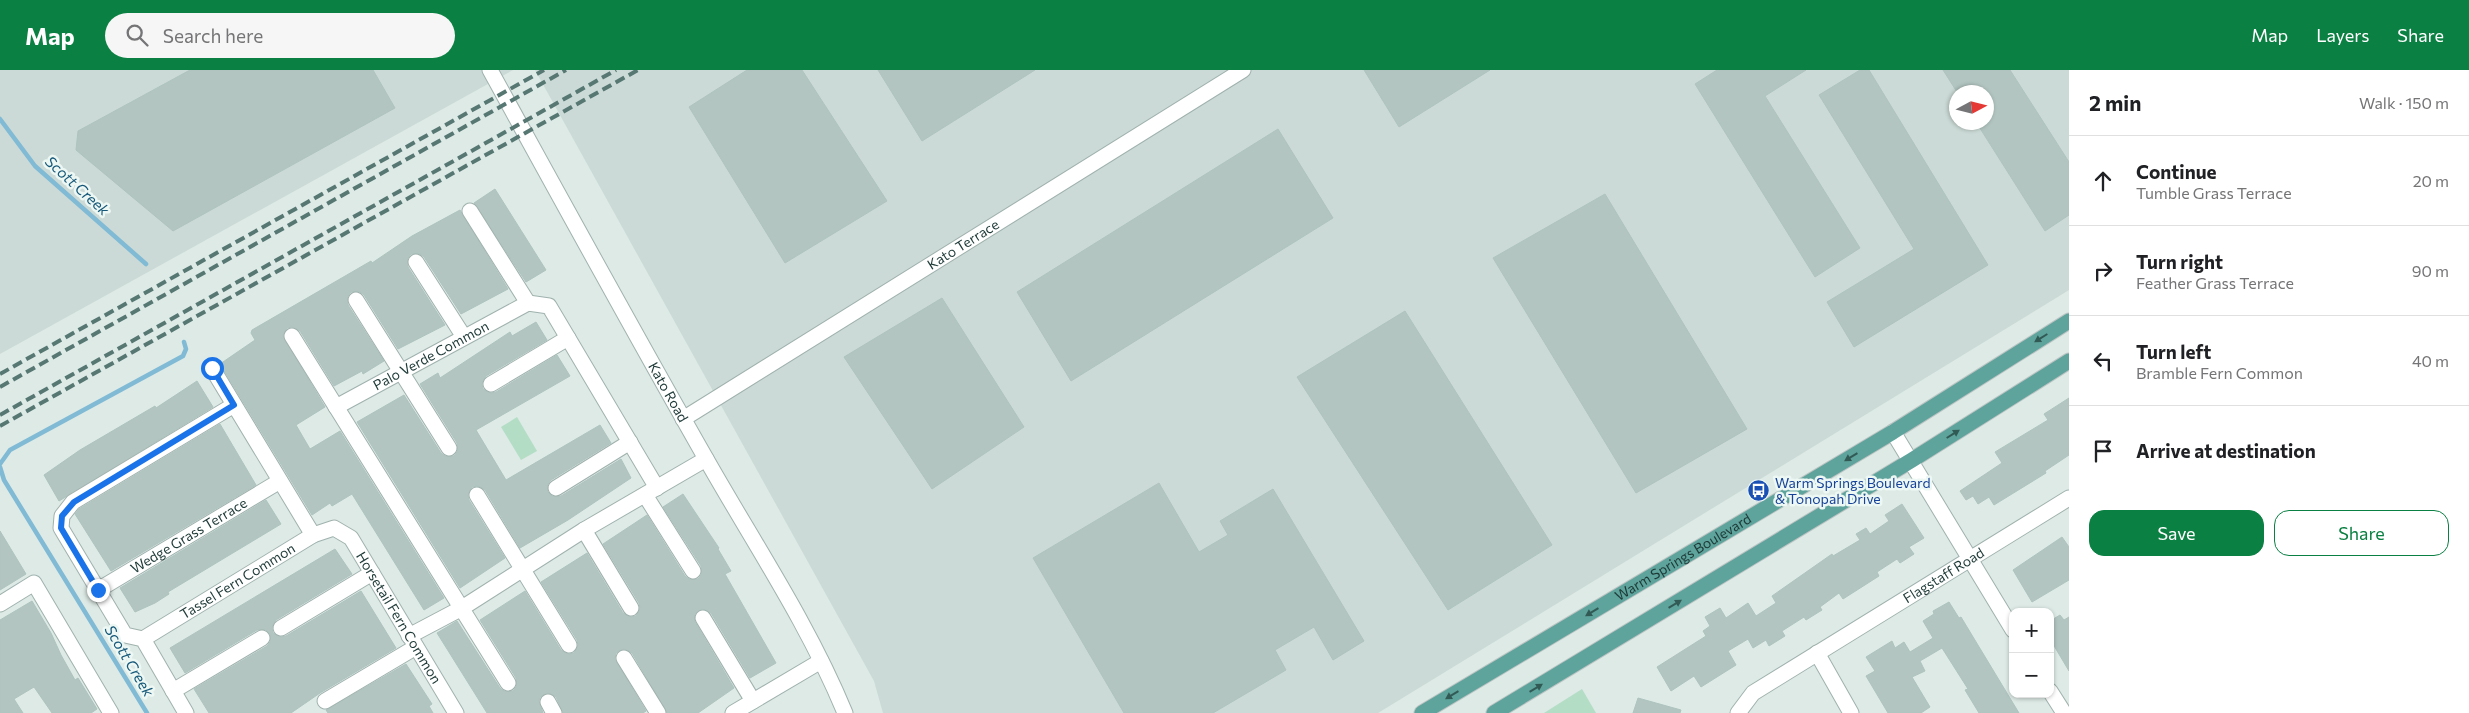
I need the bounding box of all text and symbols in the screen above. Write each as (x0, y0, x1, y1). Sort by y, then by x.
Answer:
search box (105, 13, 455, 58)
text: Map (25, 21, 75, 50)
icon: search (123, 21, 151, 49)
text: Search here (163, 24, 263, 47)
text: Map (2251, 24, 2288, 46)
text: Layers (2316, 24, 2369, 46)
text: Share (2397, 24, 2444, 46)
north arrow (1949, 85, 1994, 130)
text: 2 min (2089, 90, 2141, 115)
text: Walk · 150 m (2359, 93, 2449, 112)
water label: Scott Creek (42, 152, 114, 219)
text: Continue (2136, 160, 2216, 183)
icon: ahead (2089, 167, 2117, 195)
text: 20 m (2413, 171, 2449, 190)
text: Tumble Grass Terrace (2136, 183, 2292, 202)
street label: Kato Terrace (924, 215, 1002, 273)
text: Turn right (2136, 250, 2223, 273)
icon: right (2089, 257, 2117, 285)
text: 90 m (2412, 261, 2449, 280)
text: Feather Grass Terrace (2136, 273, 2294, 292)
street label: Palo Verde Common (370, 317, 492, 393)
one-way arrow (2035, 334, 2048, 343)
text: Turn left (2136, 340, 2211, 363)
icon: left (2089, 347, 2117, 375)
text: 40 m (2412, 351, 2449, 370)
route start (201, 357, 224, 380)
street label: Kato Road (645, 359, 692, 425)
text: Bramble Fern Common (2136, 363, 2303, 382)
one-way arrow (1947, 429, 1960, 439)
icon: arrive (2089, 437, 2117, 465)
text: Arrive at destination (2136, 439, 2316, 462)
one-way arrow (1845, 452, 1858, 461)
place label: Warm Springs Boulevard & Tonopah Drive (1775, 474, 1930, 507)
bus stop icon: Warm Springs Boulevard & Tonopah Drive (1747, 479, 1771, 503)
street label: Wedge Grass Terrace (127, 494, 250, 577)
street label: Warm Springs Boulevard (1612, 510, 1754, 604)
button: Save (2089, 510, 2264, 556)
button: Share (2274, 510, 2449, 556)
street label: Tassel Fern Common (177, 539, 298, 622)
street label: Flagstaff Road (1900, 544, 1987, 606)
street label: Horsetail Fern Common (353, 548, 445, 687)
route end (87, 579, 110, 602)
one-way arrow (1668, 599, 1681, 608)
one-way arrow (1585, 607, 1598, 616)
map controls (2009, 608, 2054, 698)
button: + (2009, 608, 2054, 653)
water label: Scott Creek (102, 622, 159, 700)
button: − (2009, 653, 2054, 698)
one-way arrow (1529, 683, 1542, 692)
one-way arrow (1446, 691, 1459, 700)

